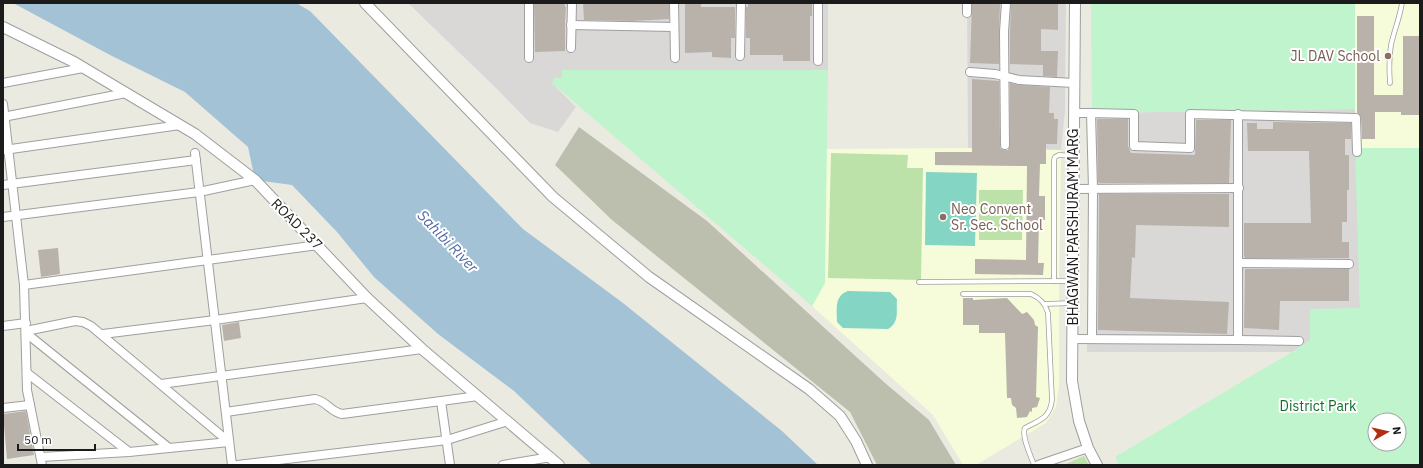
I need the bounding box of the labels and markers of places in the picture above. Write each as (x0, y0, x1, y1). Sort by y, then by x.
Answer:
place label: JL DAV School (1290, 47, 1380, 65)
marker: JL DAV School (1383, 51, 1393, 61)
place label: Neo Convent Sr. Sec. School (951, 200, 1043, 234)
marker: Neo Convent Sr. Sec. School (938, 212, 948, 222)

